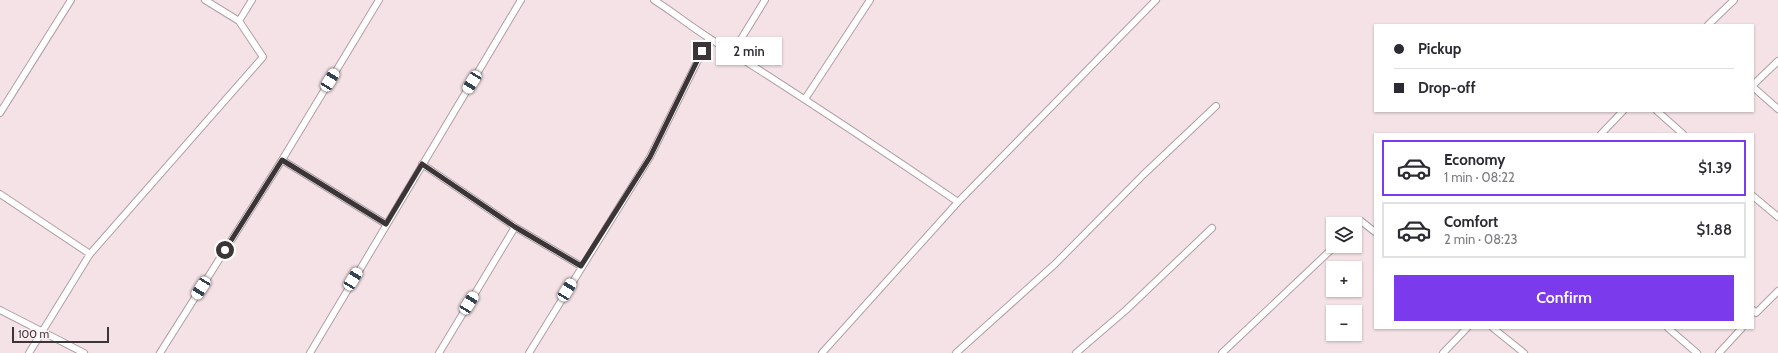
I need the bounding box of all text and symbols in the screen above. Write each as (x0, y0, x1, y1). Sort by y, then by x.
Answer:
callout: 2 min (716, 37, 782, 65)
text: Pickup (1418, 40, 1461, 58)
route end (693, 42, 711, 60)
text: 2 min (733, 43, 765, 59)
car (319, 67, 341, 93)
car (461, 69, 483, 95)
text: Drop-off (1418, 79, 1476, 97)
icon: car (1396, 150, 1432, 186)
text: Economy (1444, 151, 1505, 169)
text: $1.39 (1698, 159, 1732, 177)
text: 1 min · 08:22 (1444, 169, 1515, 185)
icon: car (1396, 212, 1432, 248)
text: Comfort (1444, 213, 1498, 231)
map controls (1326, 217, 1362, 341)
button: layers (1326, 217, 1362, 253)
text: $1.88 (1697, 221, 1732, 239)
text: 2 min · 08:23 (1444, 231, 1518, 247)
route start (216, 241, 234, 259)
button: + (1326, 261, 1362, 297)
car (342, 266, 364, 292)
car (190, 275, 212, 301)
button: Confirm (1394, 275, 1734, 321)
car (556, 277, 578, 303)
car (458, 290, 480, 316)
button: − (1326, 305, 1362, 341)
scale bar (12, 325, 109, 344)
text: 100 m (18, 327, 49, 341)

